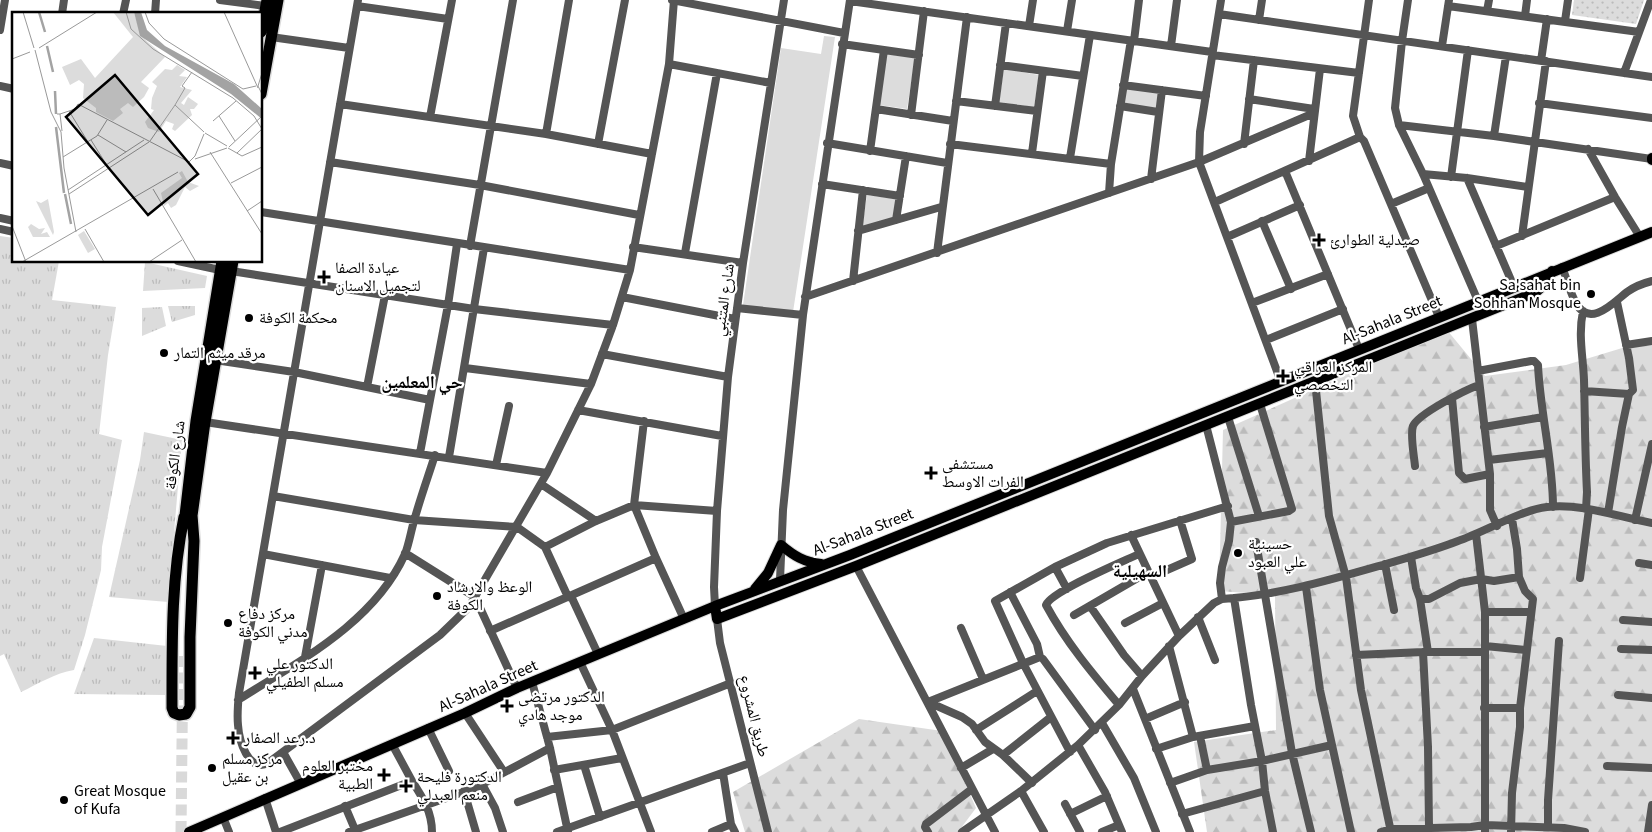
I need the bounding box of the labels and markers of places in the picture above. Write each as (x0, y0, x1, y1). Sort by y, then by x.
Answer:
place label: صيدلية الطوارئ (1330, 229, 1420, 251)
marker: صيدلية الطوارئ (1312, 233, 1326, 247)
place label: عيادة الصفا لتجميل الاسنان (335, 257, 421, 297)
marker: عيادة الصفا لتجميل الاسنان (317, 270, 331, 284)
place label: Sa'sahat bin Sohhan Mosque (1474, 274, 1581, 314)
marker: Sa'sahat bin Sohhan Mosque (1585, 288, 1597, 300)
place label: محكمة الكوفة (259, 307, 337, 329)
marker: محكمة الكوفة (243, 312, 255, 324)
place label: مرقد ميثم التمار (173, 342, 266, 364)
marker: مرقد ميثم التمار (158, 347, 170, 359)
place label: المركز العراقي التخصصي (1294, 356, 1372, 397)
marker: المركز العراقي التخصصي (1276, 369, 1290, 383)
place label: مستشفى الفرات الاوسط (942, 453, 1024, 493)
marker: مستشفى الفرات الاوسط (924, 466, 938, 480)
place label: حسينية علي العبود (1248, 533, 1307, 574)
marker: حسينية علي العبود (1232, 547, 1244, 559)
place label: الوعظ والارشاد الكوفة (447, 576, 532, 616)
marker: الوعظ والارشاد الكوفة (431, 590, 443, 602)
place label: مركز دفاع مدني الكوفة (238, 603, 307, 644)
marker: مركز دفاع مدني الكوفة (222, 617, 234, 629)
place label: الدكتور علي مسلم الطفيلي (266, 653, 344, 694)
marker: الدكتور علي مسلم الطفيلي (248, 666, 262, 680)
place label: الدكتور مرتضى موجد هادي (518, 686, 605, 727)
marker: الدكتور مرتضى موجد هادي (500, 699, 514, 713)
place label: د.رعد الصفار (243, 727, 316, 749)
marker: د.رعد الصفار (226, 731, 240, 745)
place label: مركز مسلم بن عقيل (222, 748, 282, 788)
place label: مختبر العلوم الطبية (302, 755, 373, 795)
marker: مركز مسلم بن عقيل (206, 762, 218, 774)
place label: الدكتورة فليحة منعم العبدلي (417, 766, 502, 807)
marker: مختبر العلوم الطبية (377, 768, 391, 782)
marker: الدكتورة فليحة منعم العبدلي (399, 779, 413, 793)
place label: Great Mosque of Kufa (74, 780, 166, 820)
marker: Great Mosque of Kufa (58, 794, 70, 806)

